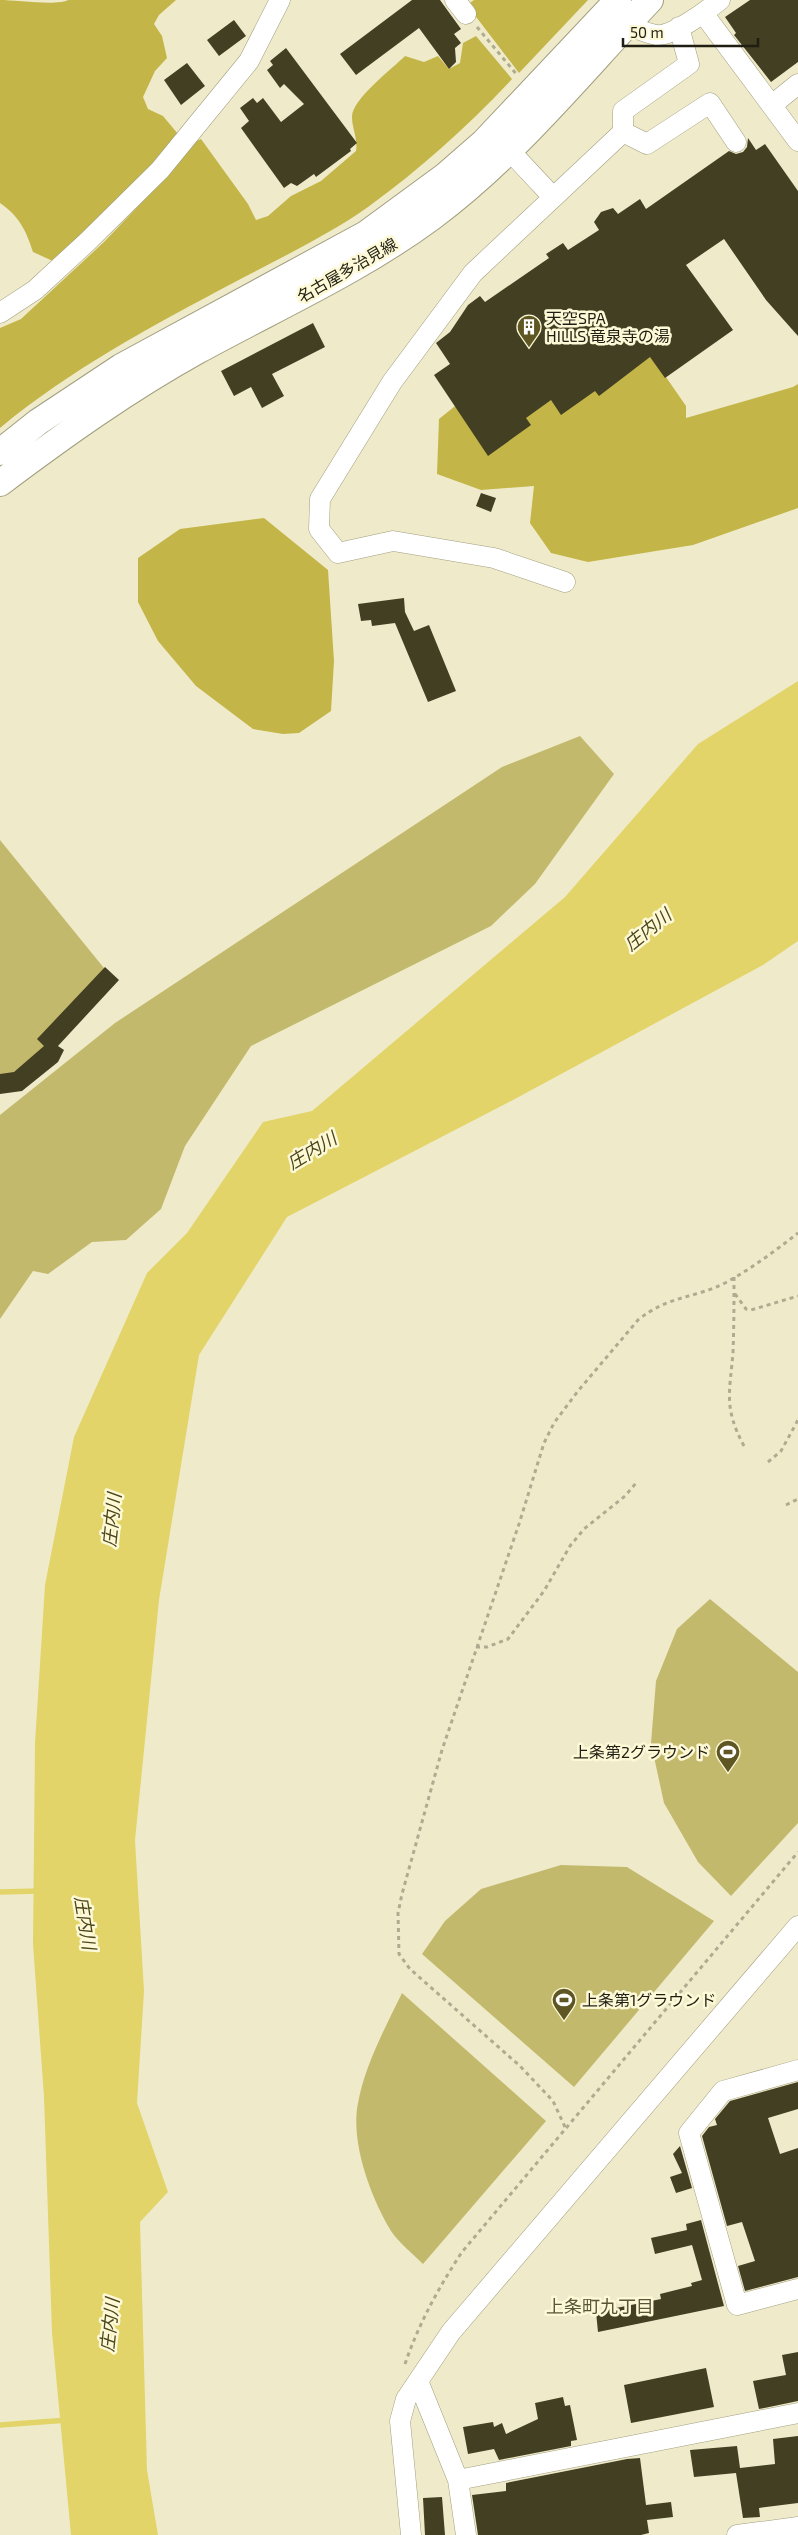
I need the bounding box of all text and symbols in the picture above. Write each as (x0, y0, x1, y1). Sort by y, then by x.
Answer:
scale bar (623, 15, 758, 47)
text: 50 m (630, 23, 664, 41)
street label: 名古屋多治見線 (293, 233, 400, 306)
place label: 天空SPA HILLS 竜泉寺の湯 (546, 308, 670, 345)
building icon: 天空SPA HILLS 竜泉寺の湯 (516, 314, 542, 348)
water label: 庄内川 (619, 902, 677, 955)
water label: 庄内川 (283, 1126, 342, 1173)
water label: 庄内川 (97, 1490, 125, 1548)
sports icon: 上条第2グラウンド (715, 1739, 741, 1773)
place label: 上条第2グラウンド (573, 1742, 710, 1761)
water label: 庄内川 (71, 1894, 101, 1953)
sports icon: 上条第1グラウンド (551, 1987, 577, 2021)
place label: 上条第1グラウンド (582, 1990, 716, 2009)
water label: 庄内川 (95, 2295, 123, 2353)
district label: 上条町九丁目 (546, 2295, 654, 2317)

